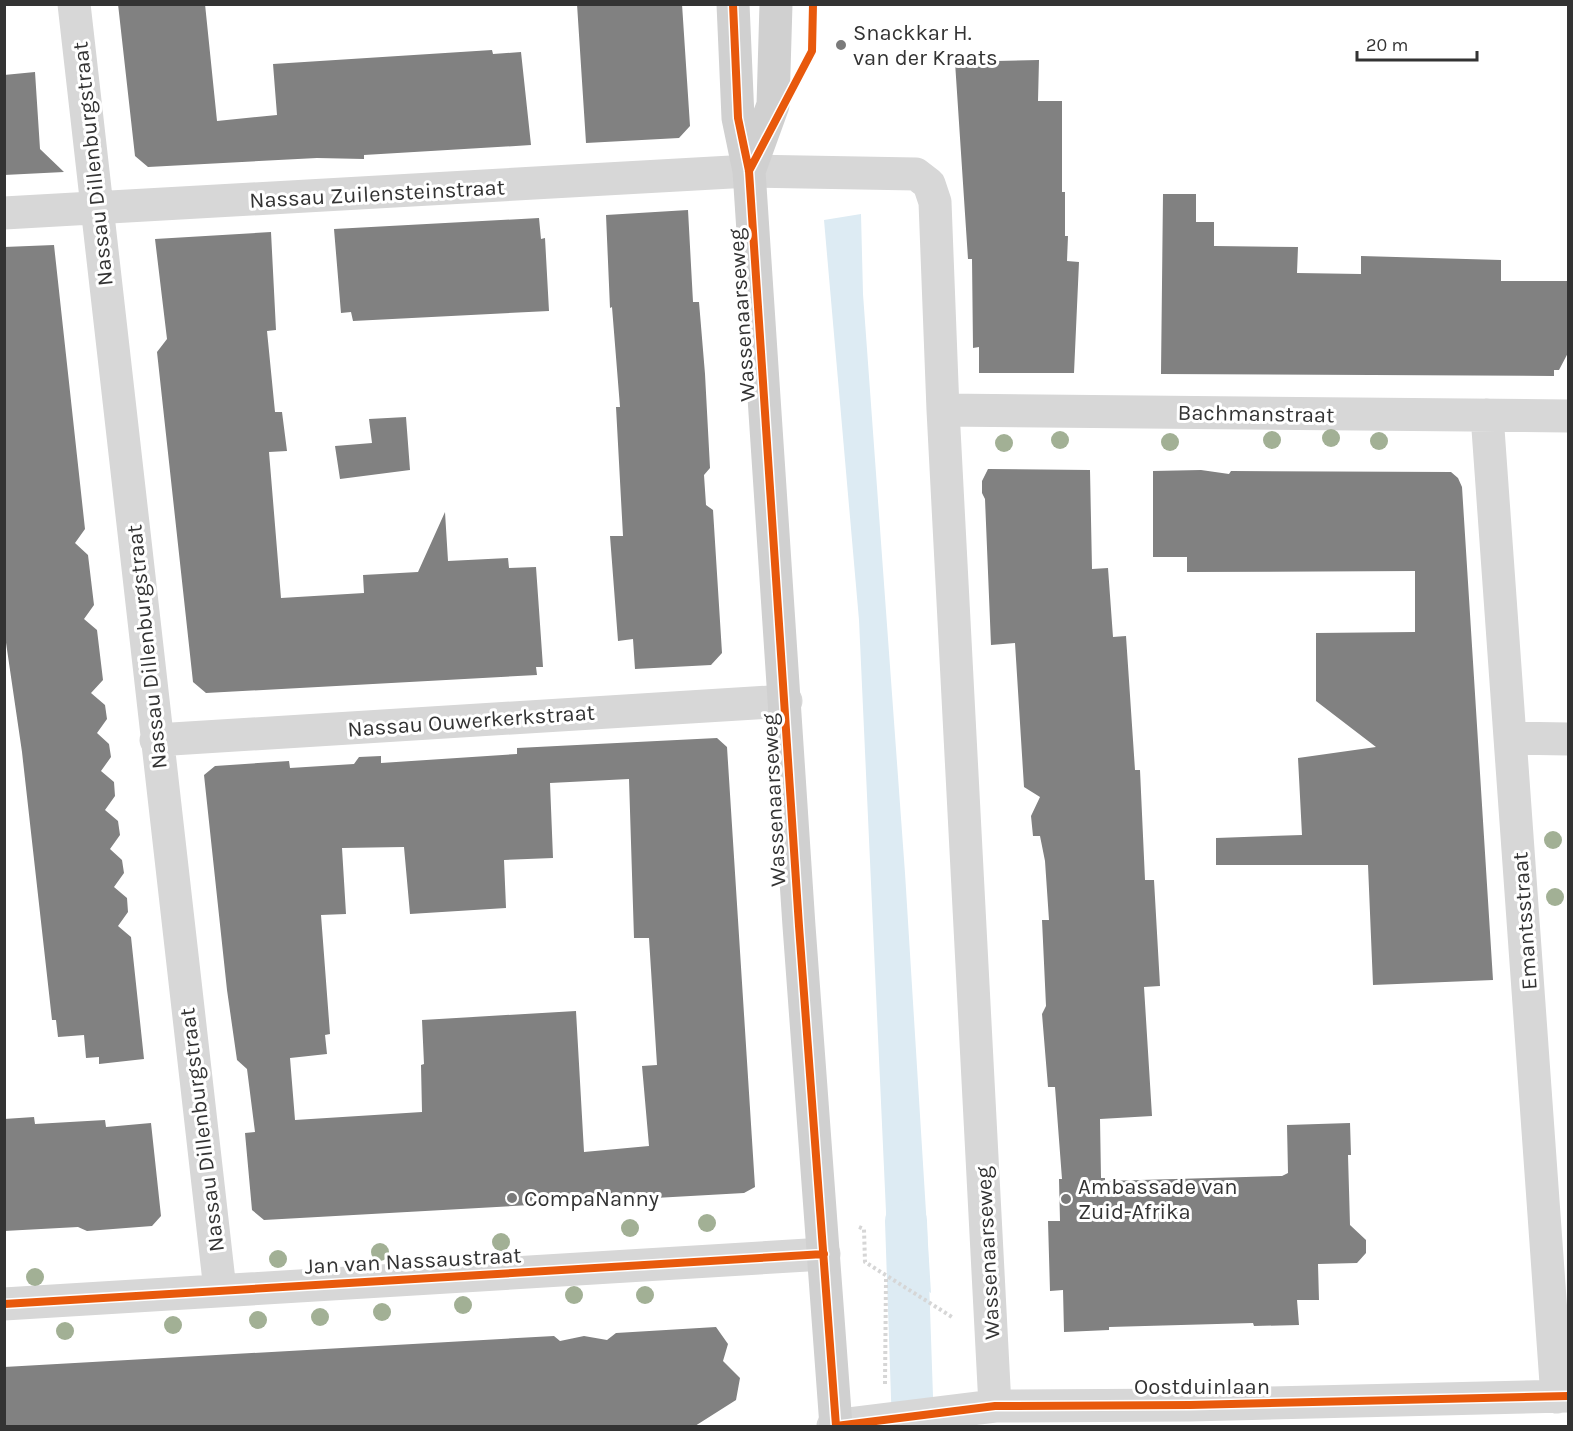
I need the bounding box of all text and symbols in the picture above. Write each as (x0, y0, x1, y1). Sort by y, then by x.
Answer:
place label: Snackkar H. van der Kraats (853, 20, 998, 71)
scale bar (1357, 24, 1477, 62)
text: 20 m (1366, 34, 1408, 56)
marker: Snackkar H. van der Kraats (834, 38, 848, 52)
street label: Nassau Dillenburgstraat (67, 40, 119, 287)
street label: Nassau Zuilensteinstraat (249, 174, 505, 214)
street label: Wassenaarseweg (723, 227, 761, 402)
street label: Bachmanstraat (1177, 400, 1335, 428)
street label: Nassau Dillenburgstraat (121, 523, 173, 770)
street label: Nassau Ouwerkerkstraat (346, 699, 596, 743)
street label: Wassenaarseweg (756, 712, 792, 887)
street label: Emantsstraat (1507, 851, 1543, 991)
street label: Nassau Dillenburgstraat (174, 1006, 230, 1253)
street label: Wassenaarseweg (970, 1165, 1006, 1340)
place label: Ambassade van Zuid-Afrika (1078, 1174, 1238, 1225)
place label: CompaNanny (524, 1186, 659, 1212)
marker: CompaNanny (505, 1191, 519, 1205)
marker: Ambassade van Zuid-Afrika (1059, 1192, 1073, 1206)
street label: Jan van Nassaustraat (304, 1242, 522, 1280)
street label: Oostduinlaan (1134, 1374, 1270, 1400)

